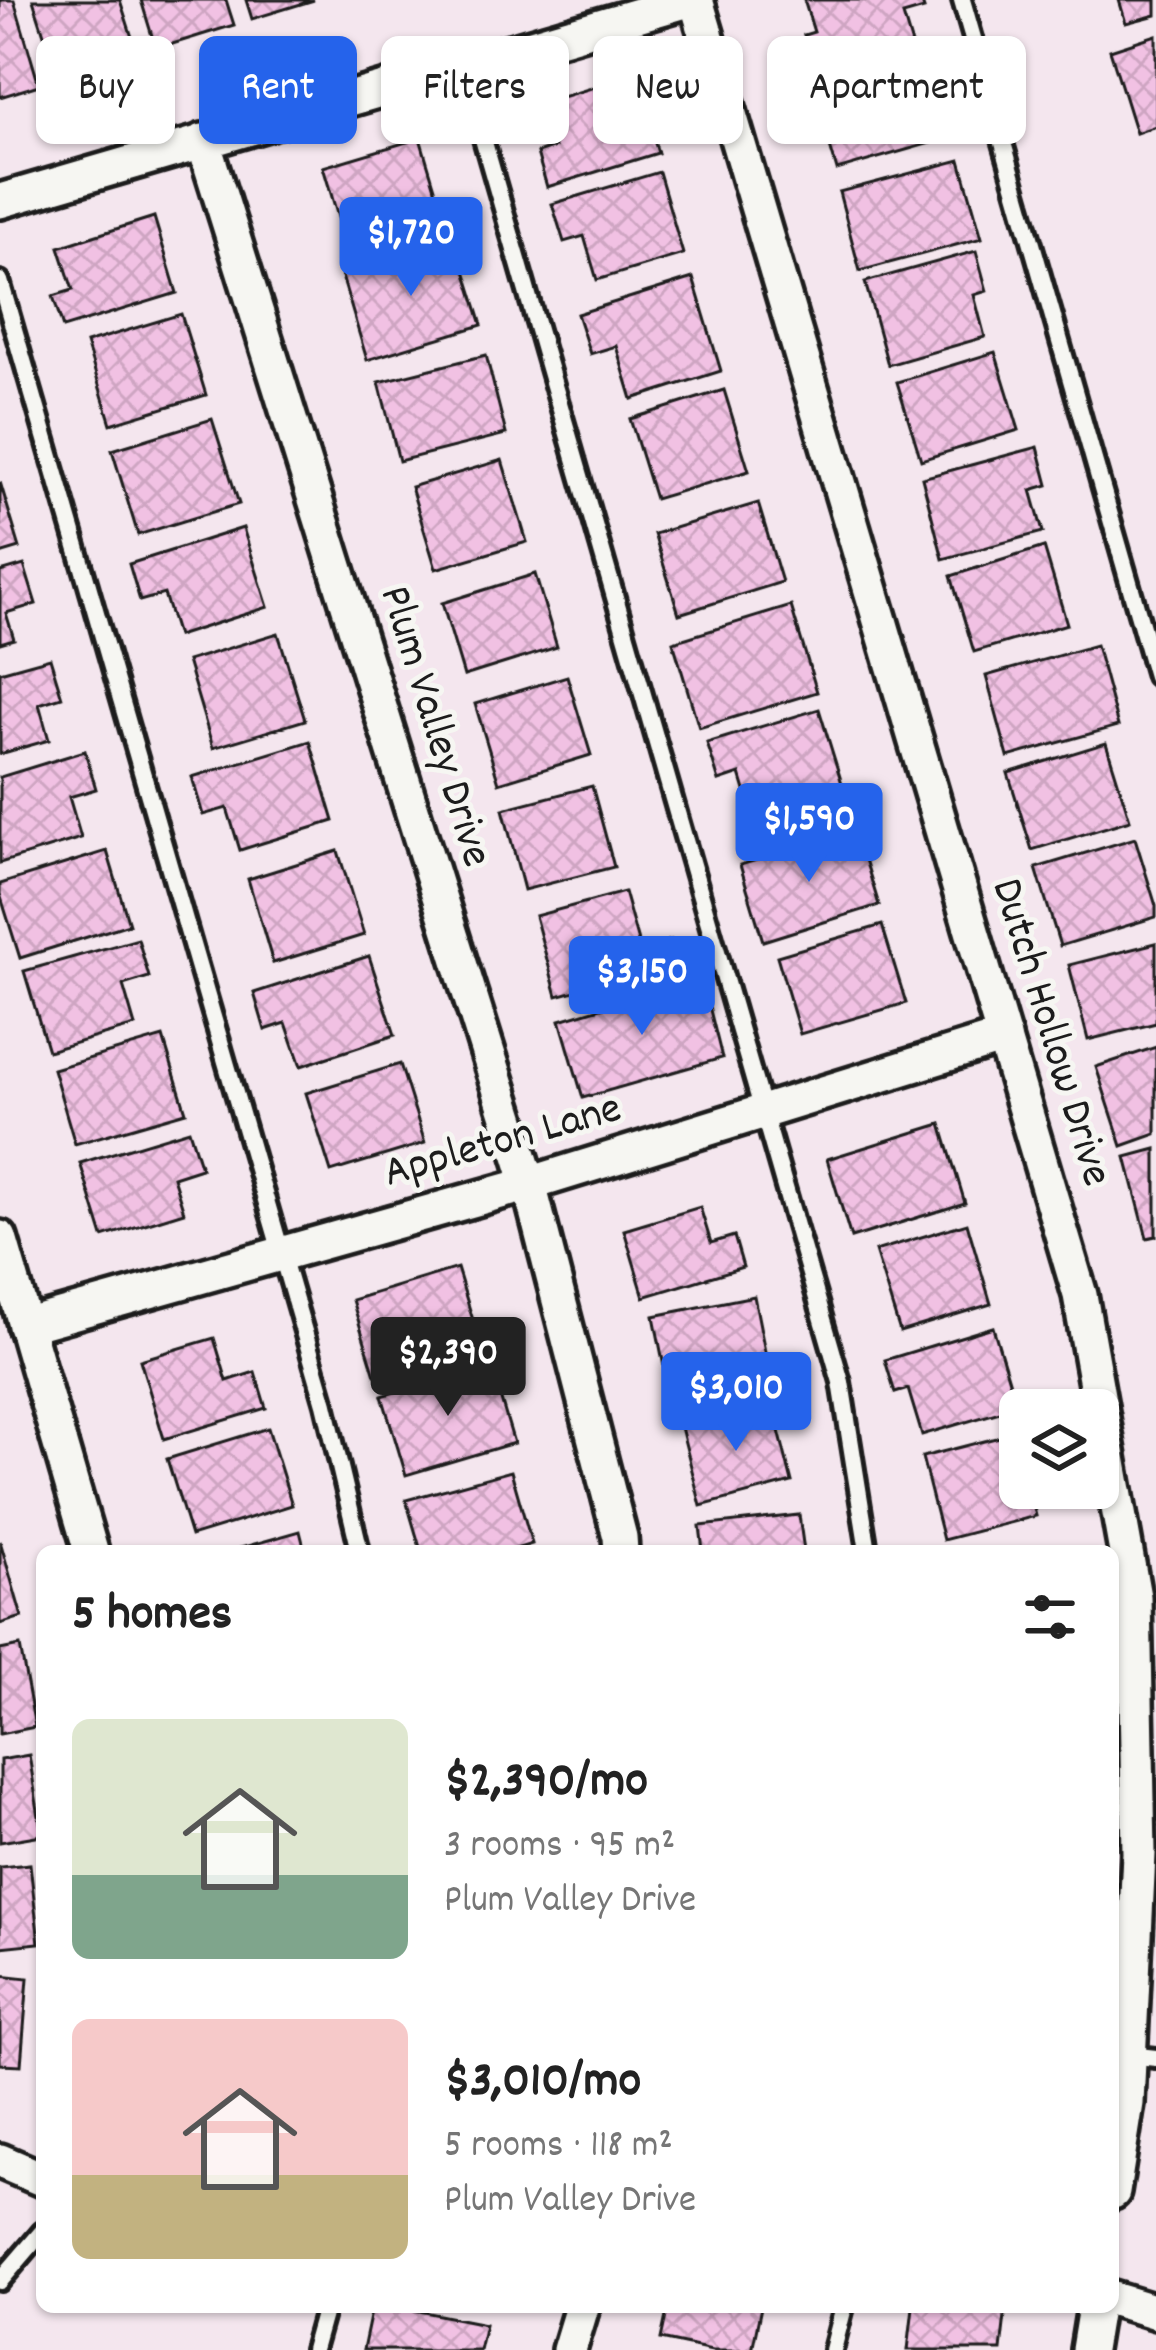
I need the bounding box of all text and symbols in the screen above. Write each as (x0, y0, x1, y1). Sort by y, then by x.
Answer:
chip: Buy (36, 36, 175, 144)
chip: Rent (199, 36, 357, 144)
chip: Filters (381, 36, 569, 144)
chip: New (593, 36, 743, 144)
chip: Apartment (767, 36, 1026, 144)
pin: $1,720 (313, 197, 509, 299)
text: $1,720 (367, 208, 455, 263)
street label: Plum Valley Drive (360, 579, 506, 875)
pin: $1,590 (711, 783, 907, 885)
text: $1,590 (763, 794, 855, 849)
street label: Dutch Hollow Drive (972, 871, 1126, 1195)
pin: $3,150 (544, 936, 740, 1038)
text: $3,150 (596, 947, 688, 1002)
street label: Appleton Lane (377, 1079, 629, 1207)
pin: $2,390 (350, 1317, 546, 1419)
text: $2,390 (398, 1328, 498, 1383)
pin: $3,010 (638, 1352, 834, 1454)
text: $3,010 (688, 1363, 784, 1418)
map controls (999, 1389, 1119, 1509)
button: layers (999, 1389, 1119, 1509)
text: 5 homes (72, 1581, 232, 1653)
icon: filters (1017, 1584, 1083, 1650)
text: $2,390/mo (444, 1748, 648, 1820)
icon: home (168, 1767, 312, 1911)
text: 3 rooms · 95 m² (444, 1820, 675, 1875)
text: Plum Valley Drive (444, 1875, 696, 1930)
text: $3,010/mo (444, 2048, 641, 2120)
icon: home (168, 2067, 312, 2211)
text: 5 rooms · 118 m² (444, 2120, 673, 2175)
text: Plum Valley Drive (444, 2175, 696, 2230)

